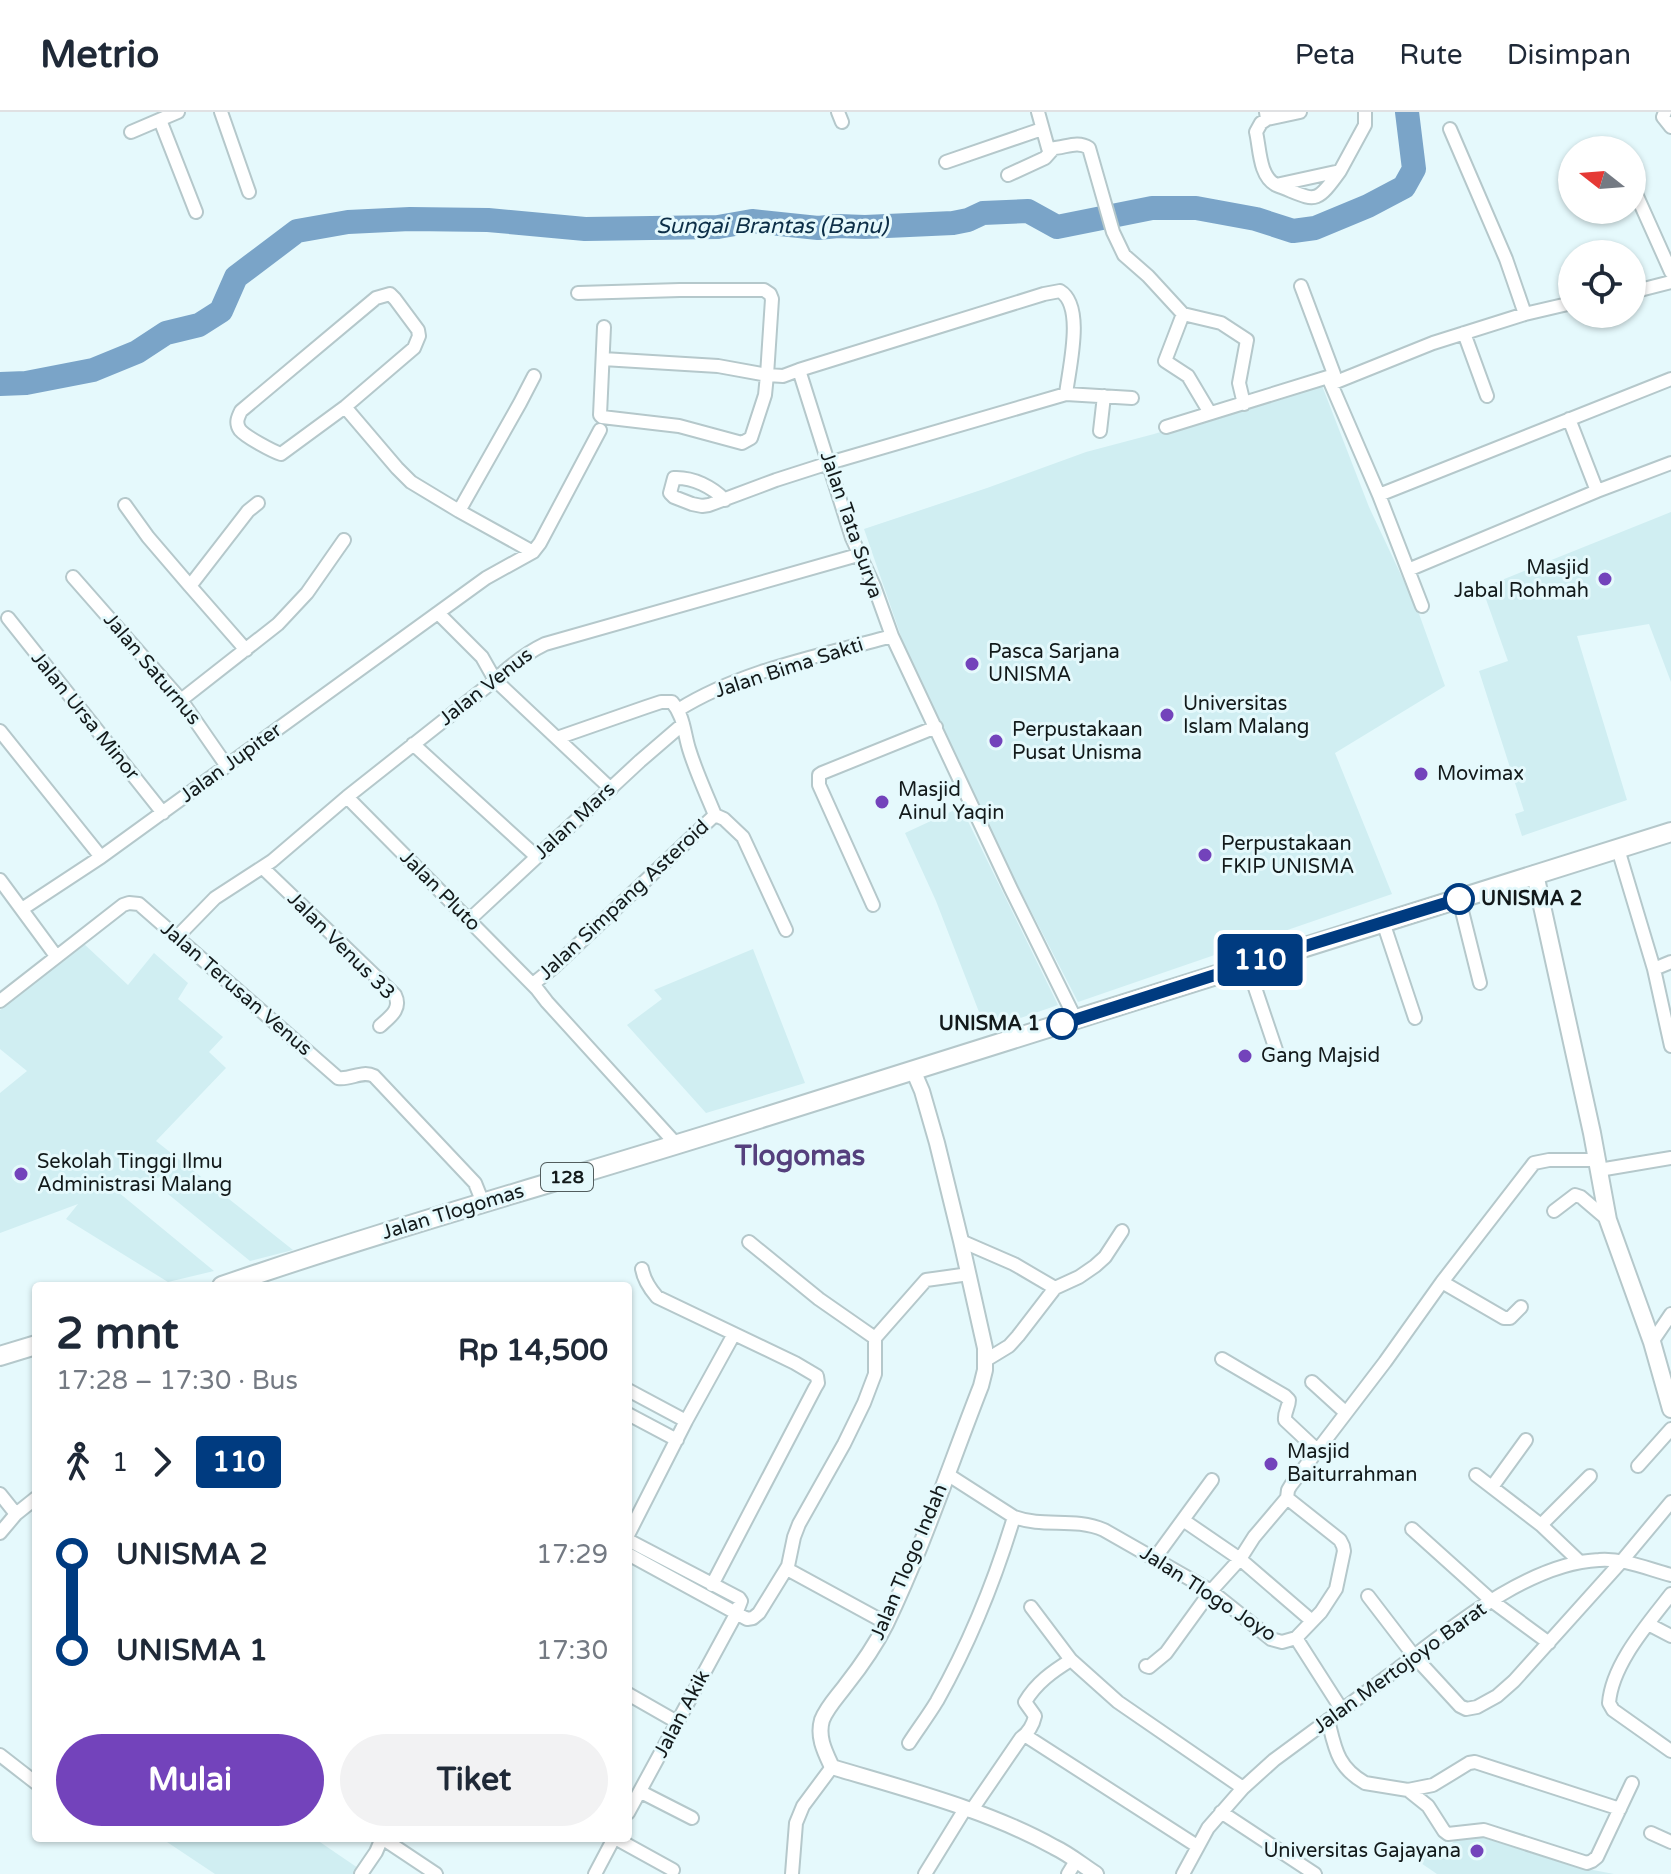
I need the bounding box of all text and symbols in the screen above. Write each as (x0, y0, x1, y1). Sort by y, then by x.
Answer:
text: Metrio (40, 32, 159, 78)
text: Peta (1295, 38, 1355, 72)
text: Rute (1399, 38, 1463, 72)
text: Disimpan (1507, 38, 1631, 72)
north arrow (1558, 136, 1646, 224)
map controls (1558, 136, 1646, 328)
water label: Sungai Brantas (Banu) (656, 213, 890, 239)
button: locate (1558, 240, 1646, 328)
street label: Jalan Tata Surya (815, 448, 887, 602)
place label: Masjid Jabal Rohmah (1454, 556, 1589, 603)
marker: Masjid Jabal Rohmah (1596, 570, 1614, 588)
street label: Jalan Saturnus (98, 608, 206, 730)
street label: Jalan Bima Sakti (712, 633, 866, 703)
place label: Pasca Sarjana UNISMA (988, 640, 1120, 687)
street label: Jalan Venus (434, 643, 538, 731)
street label: Jalan Ursa Minor (26, 647, 144, 786)
marker: Pasca Sarjana UNISMA (963, 655, 981, 673)
place label: Universitas Islam Malang (1183, 692, 1309, 739)
marker: Universitas Islam Malang (1158, 706, 1176, 724)
street label: Jalan Jupiter (176, 718, 287, 808)
place label: Perpustakaan Pusat Unisma (1012, 718, 1143, 765)
marker: Perpustakaan Pusat Unisma (987, 732, 1005, 750)
place label: Movimax (1437, 762, 1524, 786)
marker: Movimax (1412, 765, 1430, 783)
street label: Jalan Mars (530, 777, 620, 865)
place label: Masjid Ainul Yaqin (898, 778, 1004, 825)
marker: Masjid Ainul Yaqin (873, 793, 891, 811)
street label: Jalan Simpang Asteroid (534, 815, 714, 985)
place label: Perpustakaan FKIP UNISMA (1221, 832, 1354, 879)
street label: Jalan Pluto (395, 846, 485, 936)
marker: Perpustakaan FKIP UNISMA (1196, 846, 1214, 864)
marker: UNISMA 2 (1444, 884, 1474, 914)
street label: Jalan Venus 33 (282, 887, 400, 1005)
place label: UNISMA 2 (1481, 887, 1582, 911)
street label: Jalan Terusan Venus (156, 917, 316, 1061)
line badge: 110 (1214, 934, 1306, 986)
text: 110 (1234, 943, 1286, 977)
marker: UNISMA 1 (1047, 1009, 1077, 1039)
place label: UNISMA 1 (939, 1012, 1040, 1036)
place label: Gang Majsid (1261, 1044, 1380, 1068)
marker: Gang Majsid (1236, 1047, 1254, 1065)
district label: Tlogomas (734, 1139, 865, 1173)
place label: Sekolah Tinggi Ilmu Administrasi Malang (37, 1150, 232, 1197)
road number: 128 (541, 1163, 593, 1191)
marker: Sekolah Tinggi Ilmu Administrasi Malang (12, 1165, 30, 1183)
street label: Jalan Tlogomas (379, 1179, 527, 1245)
text: 2 mnt (56, 1308, 179, 1361)
text: Rp 14,500 (458, 1332, 608, 1369)
text: 17:28 – 17:30 · Bus (56, 1365, 298, 1396)
icon: walk (56, 1440, 100, 1484)
icon: forward (140, 1440, 184, 1484)
place label: Masjid Baiturrahman (1287, 1440, 1417, 1487)
text: 110 (212, 1445, 265, 1479)
text: 1 (112, 1447, 128, 1478)
marker: Masjid Baiturrahman (1262, 1455, 1280, 1473)
street label: Jalan Tlogo Indah (865, 1480, 953, 1644)
text: UNISMA 2 (116, 1536, 268, 1573)
text: 17:29 (536, 1539, 608, 1570)
street label: Jalan Tlogo Joyo (1135, 1541, 1281, 1647)
street label: Jalan Mertojoyo Barat (1309, 1597, 1492, 1739)
text: UNISMA 1 (116, 1632, 268, 1669)
text: 17:30 (536, 1635, 608, 1666)
street label: Jalan Akik (649, 1666, 715, 1762)
button: Mulai (56, 1734, 324, 1826)
button: Tiket (340, 1734, 608, 1826)
place label: Universitas Gajayana (1264, 1839, 1461, 1863)
marker: Universitas Gajayana (1468, 1842, 1486, 1860)

